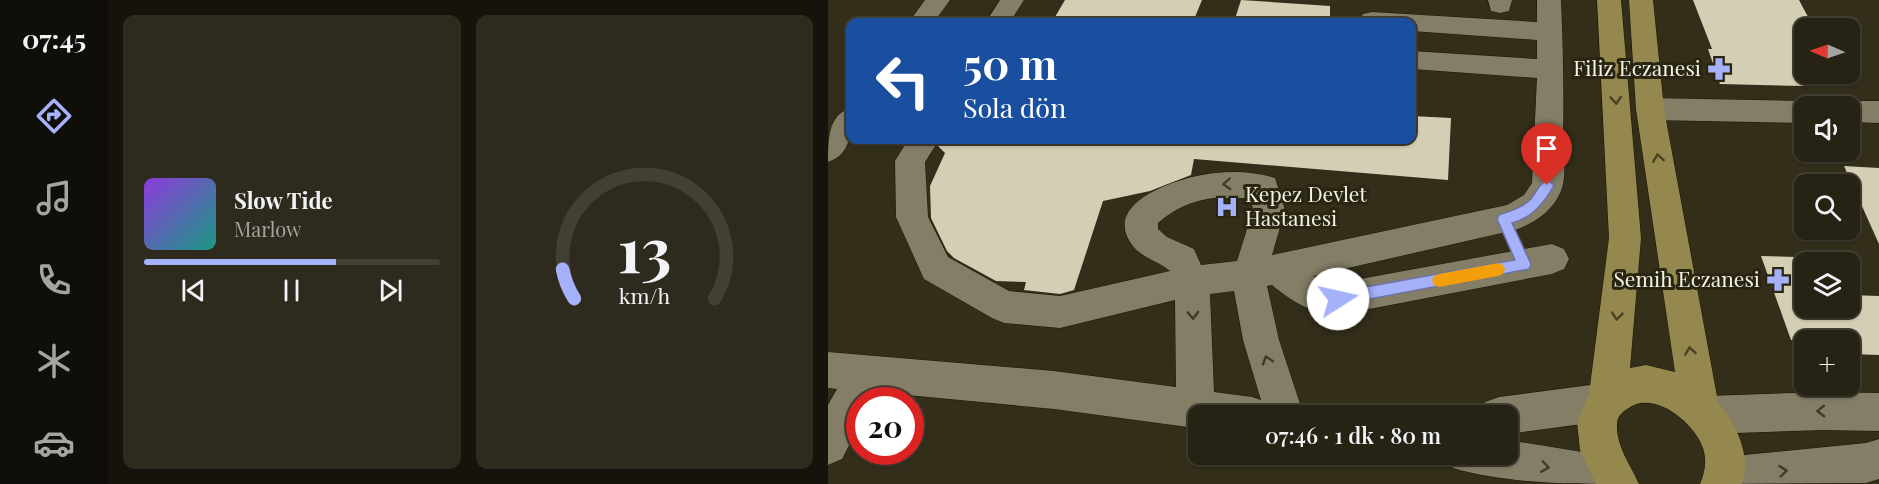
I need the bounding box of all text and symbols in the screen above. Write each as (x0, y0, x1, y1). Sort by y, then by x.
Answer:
north arrow (1794, 18, 1860, 84)
map controls (1794, 18, 1860, 396)
text: 07:45 (22, 20, 86, 56)
text: 50 m (963, 35, 1057, 91)
icon: left (864, 42, 942, 120)
place label: Filiz Eczanesi (1573, 53, 1701, 81)
pharmacy icon: Filiz Eczanesi (1706, 56, 1732, 82)
text: Sola dön (963, 89, 1066, 125)
icon: directions (33, 95, 75, 137)
one-way arrow (1609, 96, 1622, 105)
button: sound (1794, 96, 1860, 162)
pin (1521, 123, 1572, 185)
icon: arrive (1530, 132, 1563, 165)
one-way arrow (1652, 154, 1665, 164)
button: search (1794, 174, 1860, 240)
icon: music (33, 177, 75, 219)
one-way arrow (1222, 177, 1231, 190)
place label: Kepez Devlet Hastanesi (1245, 179, 1367, 231)
text: Slow Tide (234, 185, 333, 215)
hospital icon: Kepez Devlet Hastanesi (1214, 194, 1240, 220)
text: 13 (617, 205, 671, 289)
text: Marlow (234, 215, 302, 242)
button: layers (1794, 252, 1860, 318)
icon: phone (33, 259, 75, 301)
place label: Semih Eczanesi (1614, 264, 1760, 292)
position arrow (1306, 267, 1370, 331)
pharmacy icon: Semih Eczanesi (1765, 267, 1791, 293)
icon: previous (177, 274, 210, 307)
icon: pause (275, 274, 308, 307)
icon: next (374, 274, 407, 307)
text: km/h (619, 281, 670, 309)
one-way arrow (1186, 311, 1199, 320)
one-way arrow (1611, 311, 1624, 320)
button: + (1794, 330, 1860, 396)
icon: climate (33, 340, 75, 382)
one-way arrow (1684, 346, 1697, 356)
one-way arrow (1262, 355, 1275, 366)
speed limit sign: 20 (846, 387, 924, 465)
one-way arrow (1816, 405, 1825, 417)
text: 07:46 · 1 dk · 80 m (1265, 420, 1441, 450)
icon: car (33, 422, 75, 464)
one-way arrow (1540, 461, 1550, 473)
one-way arrow (1778, 465, 1787, 478)

